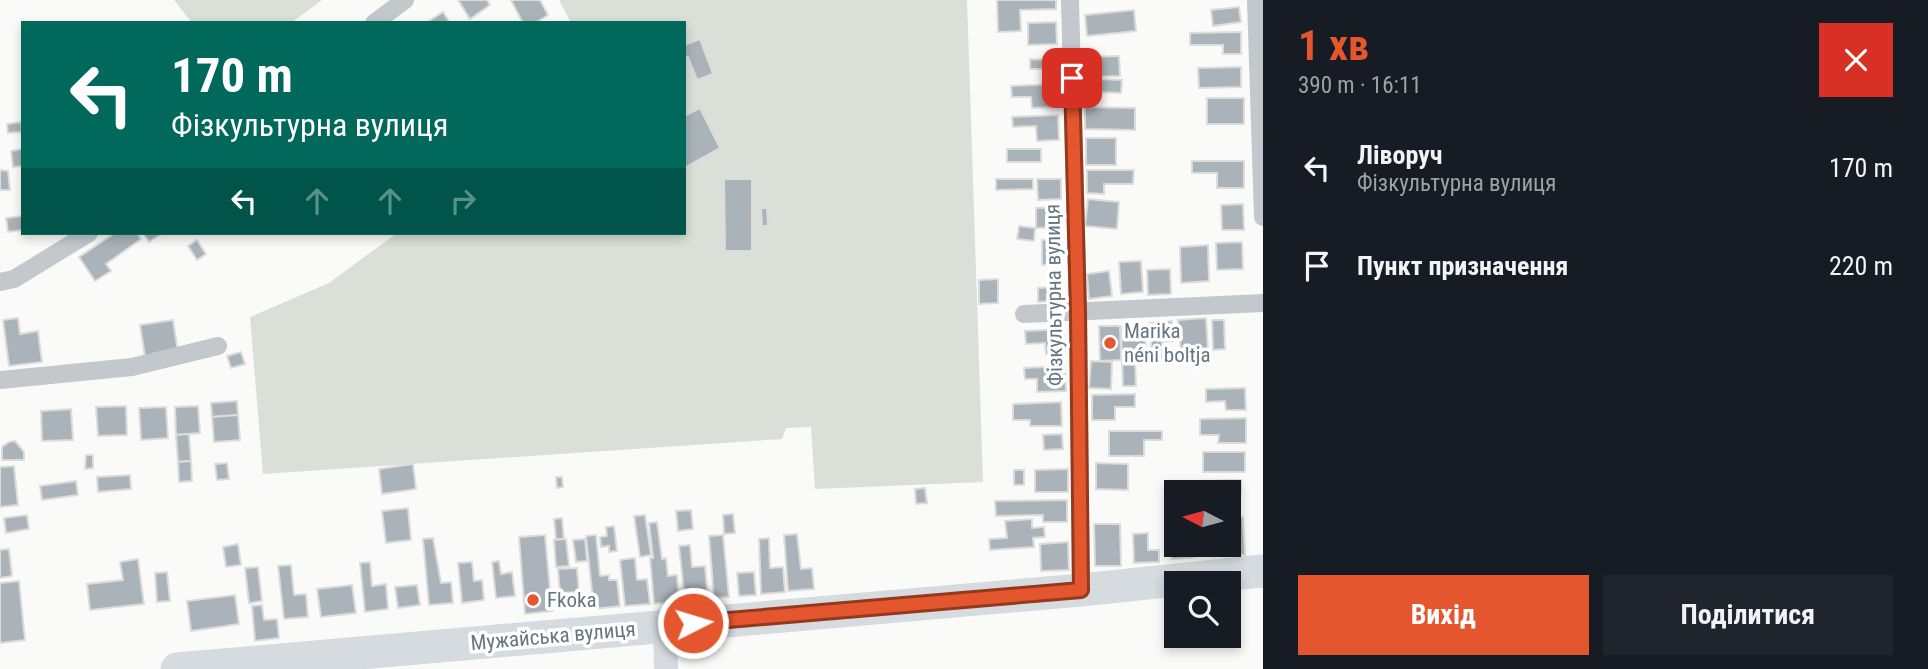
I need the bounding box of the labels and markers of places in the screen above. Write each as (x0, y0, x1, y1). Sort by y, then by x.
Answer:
pin (1042, 48, 1102, 108)
place label: Marika néni boltja (1124, 319, 1211, 367)
marker: Marika néni boltja (1102, 335, 1118, 351)
place label: Fkoka (547, 588, 597, 612)
marker: Fkoka (525, 592, 541, 608)

